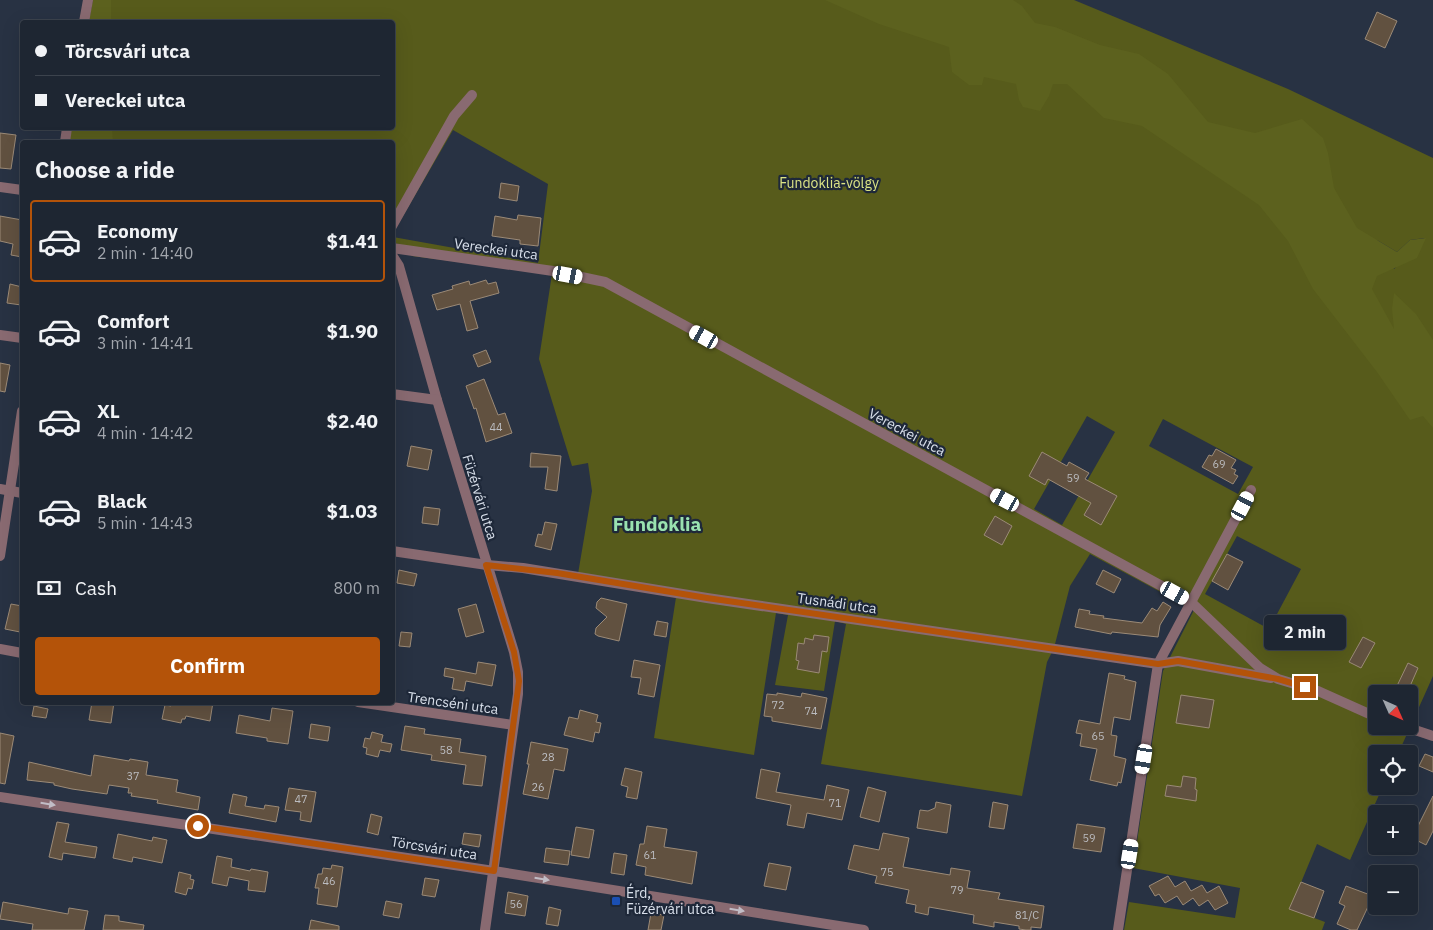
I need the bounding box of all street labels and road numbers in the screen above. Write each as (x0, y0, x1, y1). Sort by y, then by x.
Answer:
street label: Vereckei utca (453, 234, 540, 264)
street label: Vereckei utca (865, 404, 949, 460)
street label: Füzérvári utca (458, 452, 502, 542)
street label: Tusnádi utca (796, 589, 878, 618)
street label: Trencséni utca (406, 688, 500, 718)
street label: Törcsvári utca (390, 832, 479, 864)

